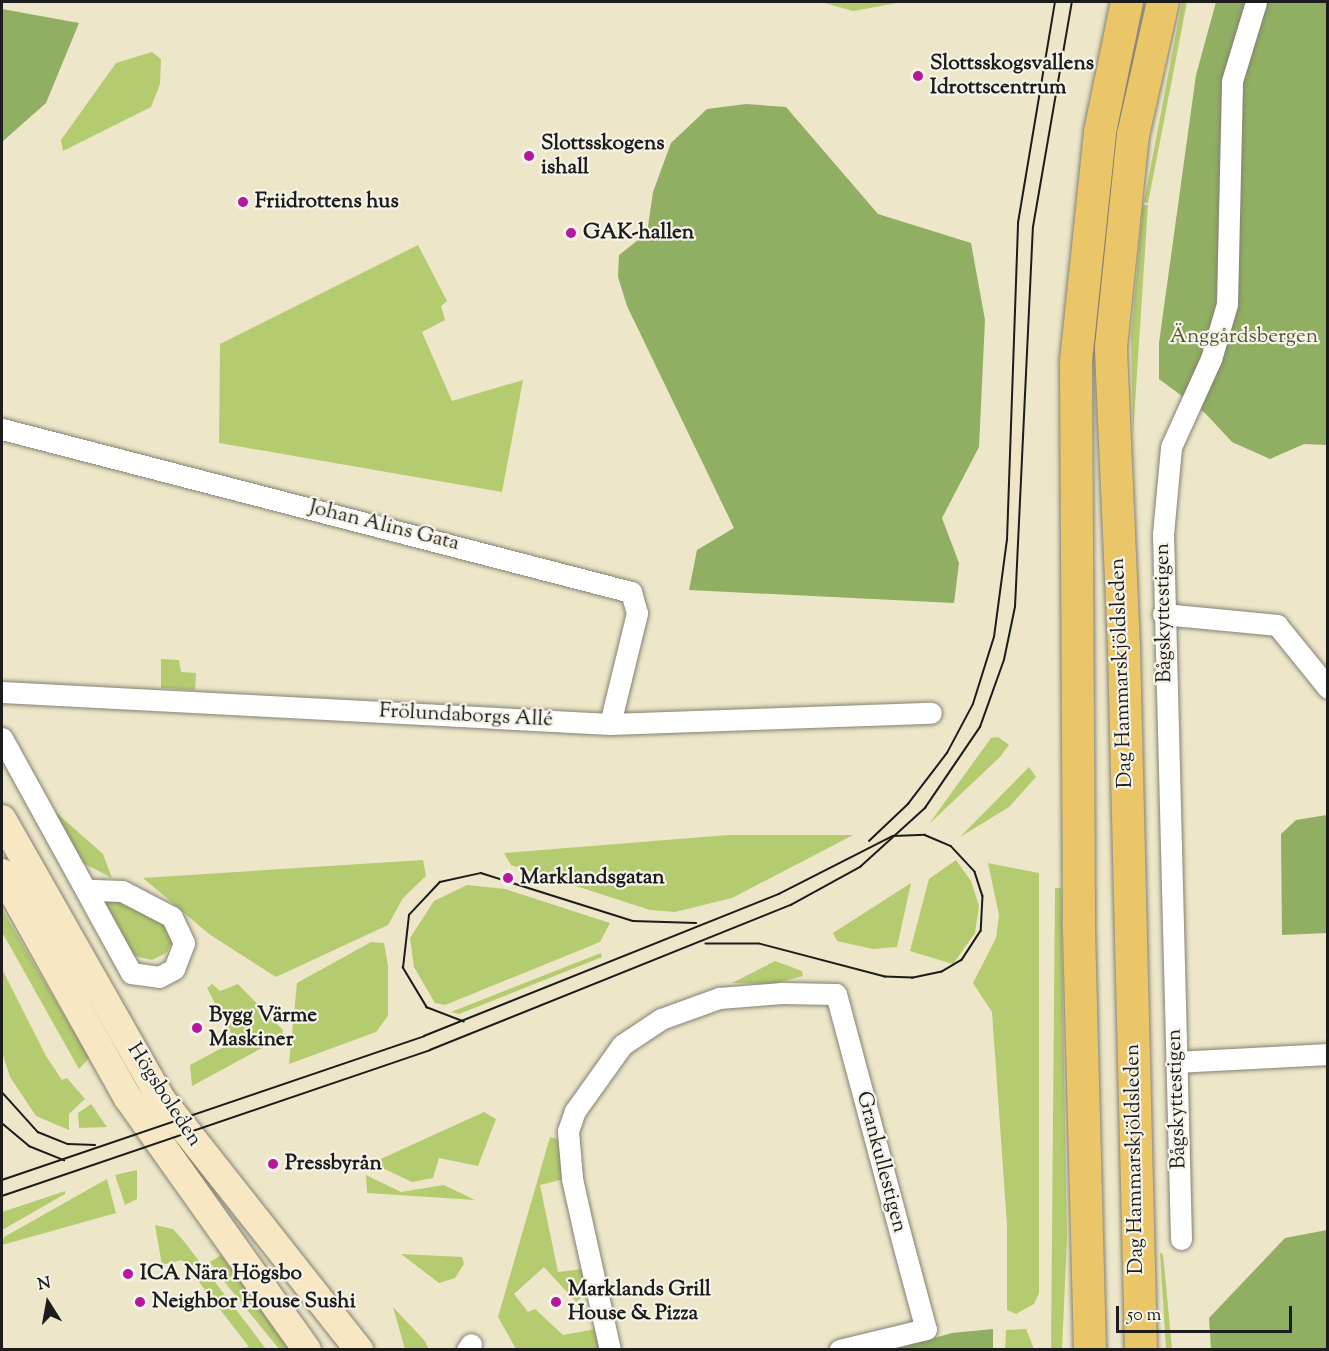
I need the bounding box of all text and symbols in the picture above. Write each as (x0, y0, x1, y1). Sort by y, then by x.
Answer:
place label: Slottsskogsvallens Idrottscentrum (930, 51, 1094, 101)
marker: Slottsskogsvallens Idrottscentrum (911, 69, 925, 83)
place label: Slottsskogens ishall (541, 131, 665, 181)
marker: Slottsskogens ishall (522, 149, 536, 163)
place label: Friidrottens hus (255, 189, 399, 215)
marker: Friidrottens hus (236, 195, 250, 209)
place label: GAK-hallen (583, 220, 694, 246)
marker: GAK-hallen (564, 226, 578, 240)
park label: Änggårdsbergen (1170, 324, 1318, 350)
street label: Johan Alins Gata (306, 495, 462, 557)
street label: Bågskyttestigen (1150, 543, 1178, 683)
street label: Dag Hammarskjöldsleden (1105, 557, 1139, 789)
street label: Frölundaborgs Allé (378, 699, 554, 733)
place label: Marklandsgatan (520, 865, 665, 891)
marker: Marklandsgatan (501, 871, 515, 885)
place label: Bygg Värme Maskiner (209, 1003, 317, 1053)
marker: Bygg Värme Maskiner (190, 1021, 204, 1035)
street label: Bågskyttestigen (1162, 1028, 1192, 1170)
street label: Högsboleden (121, 1038, 207, 1152)
street label: Dag Hammarskjöldsleden (1120, 1043, 1150, 1275)
street label: Grankullestigen (850, 1089, 912, 1235)
place label: Pressbyrån (285, 1151, 382, 1177)
marker: Pressbyrån (266, 1157, 280, 1171)
place label: ICA Nära Högsbo (140, 1261, 302, 1287)
marker: ICA Nära Högsbo (121, 1267, 135, 1281)
text: N (36, 1272, 53, 1297)
north arrow (18, 1273, 78, 1333)
place label: Marklands Grill House & Pizza (568, 1277, 711, 1327)
place label: Neighbor House Sushi (152, 1289, 356, 1315)
scale bar (1119, 1294, 1294, 1332)
marker: Neighbor House Sushi (133, 1295, 147, 1309)
marker: Marklands Grill House & Pizza (549, 1295, 563, 1309)
text: 50 m (1127, 1303, 1161, 1329)

